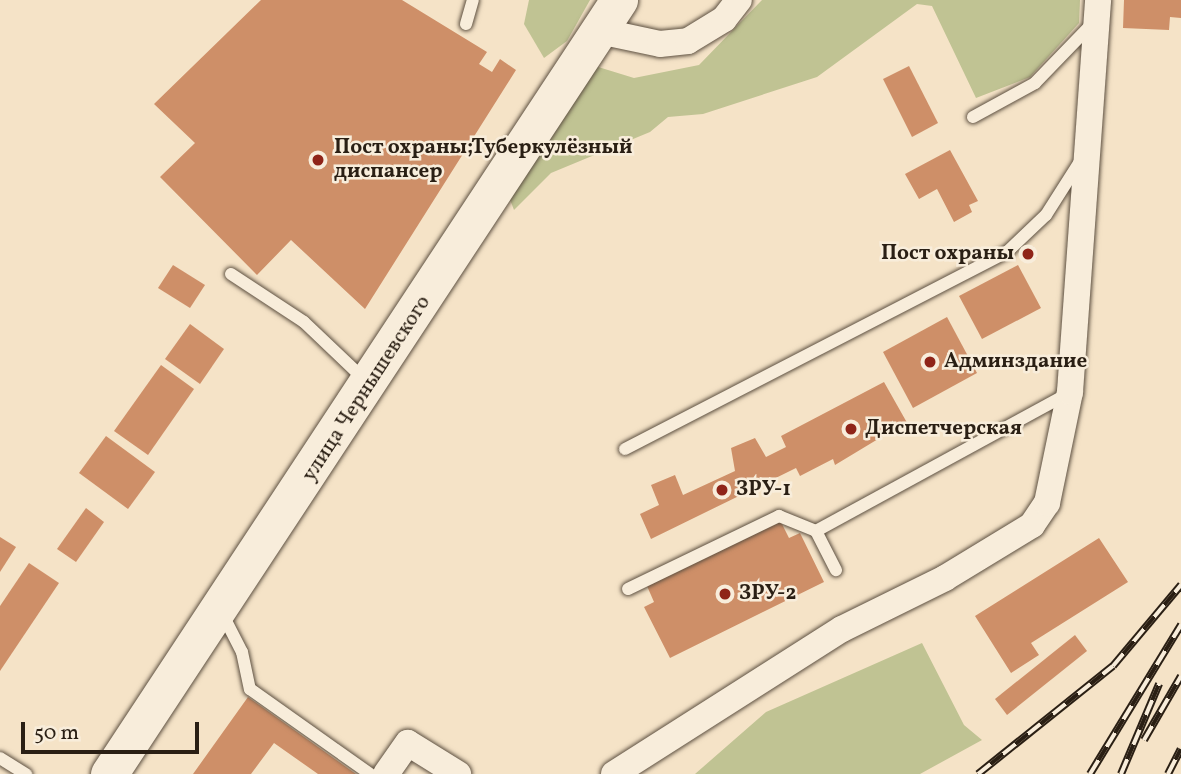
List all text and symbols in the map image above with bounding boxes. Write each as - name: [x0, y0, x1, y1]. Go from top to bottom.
- place label: Пост охраны;Туберкулёзный диспансер: [334, 135, 632, 185]
- marker: Пост охраны;Туберкулёзный диспансер: [308, 150, 328, 170]
- place label: Пост охраны: [881, 241, 1014, 267]
- marker: Пост охраны: [1020, 246, 1036, 262]
- street label: улица Чернышевского: [297, 291, 437, 487]
- place label: Админздание: [944, 349, 1087, 375]
- marker: Админздание: [922, 354, 938, 370]
- place label: Диспетчерская: [865, 416, 1022, 442]
- marker: Диспетчерская: [843, 421, 859, 437]
- place label: ЗРУ-1: [736, 477, 791, 503]
- marker: ЗРУ-1: [714, 482, 730, 498]
- place label: ЗРУ-2: [739, 581, 797, 607]
- marker: ЗРУ-2: [717, 586, 733, 602]
- scale bar: [24, 708, 203, 752]
- text: 50 m: [34, 719, 79, 748]

